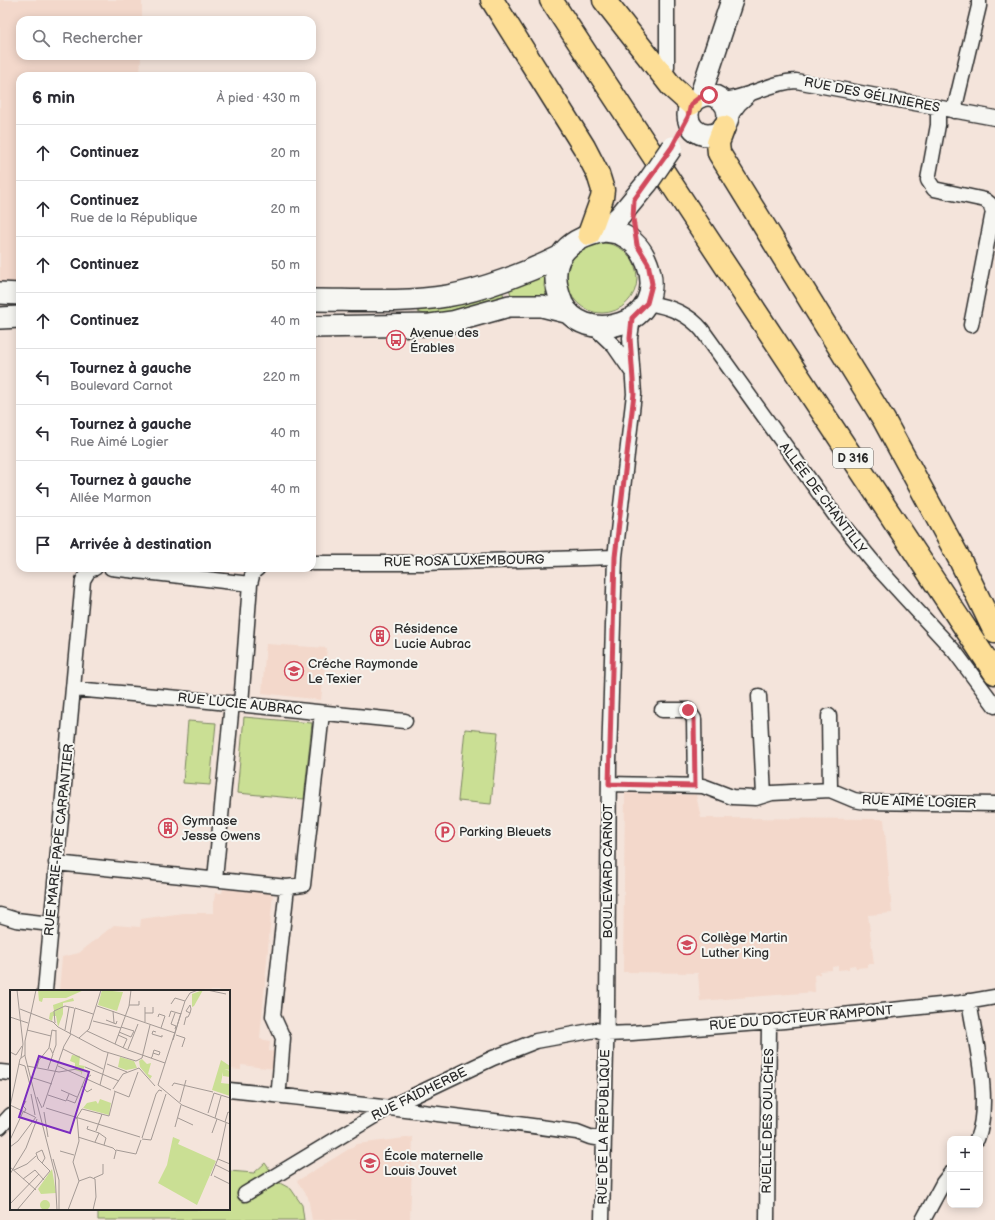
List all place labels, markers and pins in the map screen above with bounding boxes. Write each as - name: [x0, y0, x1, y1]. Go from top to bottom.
- place label: Avenue des Érables: [410, 325, 479, 356]
- bus stop icon: Avenue des Érables: [385, 329, 407, 351]
- place label: Résidence Lucie Aubrac: [394, 621, 471, 652]
- building icon: Résidence Lucie Aubrac: [369, 625, 391, 647]
- place label: Créche Raymonde Le Texier: [308, 656, 418, 687]
- school or university icon: Créche Raymonde Le Texier: [283, 660, 305, 682]
- place label: Gymnase Jesse Owens: [182, 813, 261, 844]
- building icon: Gymnase Jesse Owens: [157, 817, 179, 839]
- parking icon: Parking Bleuets: [434, 821, 456, 843]
- place label: Parking Bleuets: [459, 824, 552, 840]
- place label: Collège Martin Luther King: [701, 930, 788, 961]
- school or university icon: Collège Martin Luther King: [676, 934, 698, 956]
- place label: École maternelle Louis Jouvet: [384, 1148, 483, 1179]
- school or university icon: École maternelle Louis Jouvet: [359, 1152, 381, 1174]

